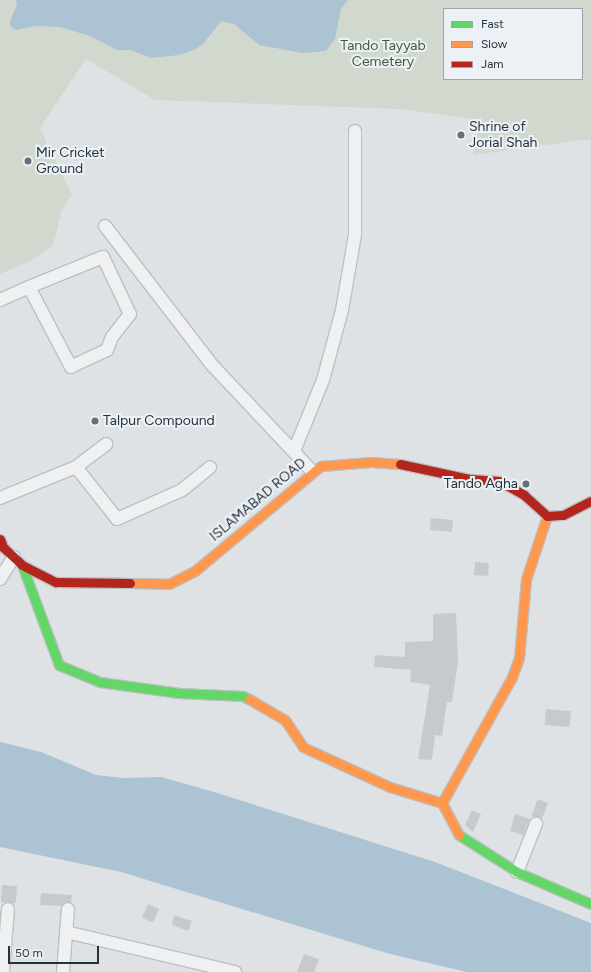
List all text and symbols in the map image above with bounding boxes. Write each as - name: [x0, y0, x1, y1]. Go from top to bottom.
- legend: [443, 8, 583, 80]
- text: Fast: [481, 17, 504, 31]
- text: Slow: [481, 37, 507, 51]
- park label: Tando Tayyab Cemetery: [340, 38, 426, 70]
- text: Jam: [481, 57, 504, 71]
- place label: Shrine of Jorial Shah: [469, 119, 537, 152]
- marker: Shrine of Jorial Shah: [456, 130, 466, 140]
- place label: Mir Cricket Ground: [36, 145, 105, 178]
- marker: Mir Cricket Ground: [23, 156, 33, 166]
- place label: Talpur Compound: [103, 413, 215, 429]
- marker: Talpur Compound: [90, 416, 100, 426]
- street label: ISLAMABAD ROAD: [207, 455, 309, 545]
- place label: Tando Agha: [444, 476, 518, 492]
- marker: Tando Agha: [521, 479, 531, 489]
- scale bar: [10, 938, 101, 964]
- text: 50 m: [15, 946, 43, 960]

